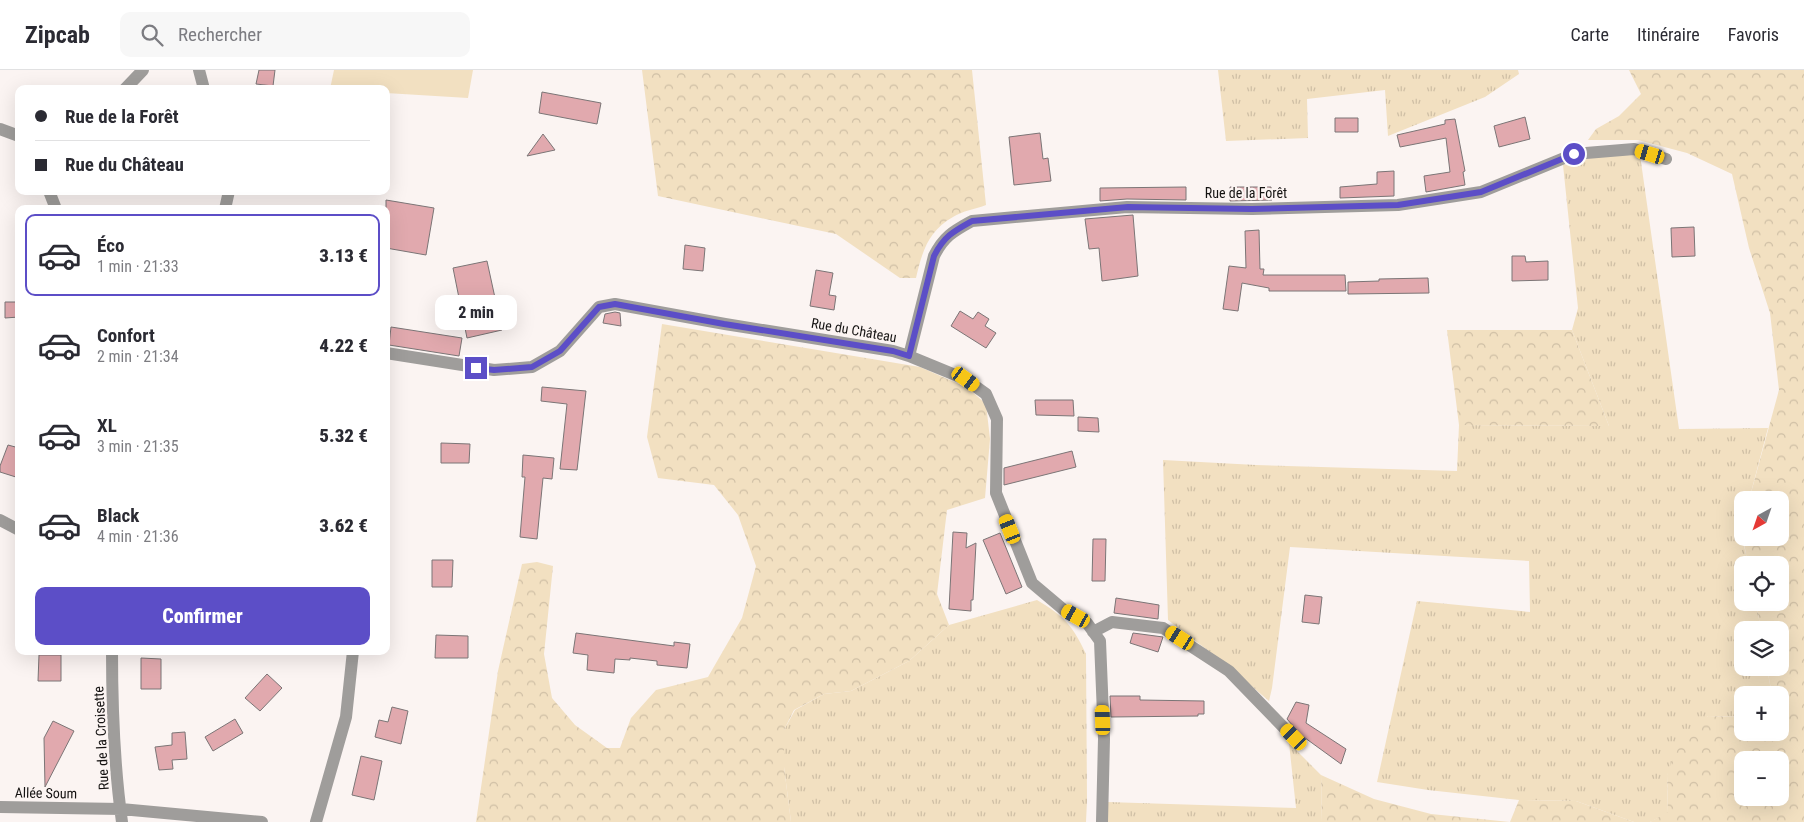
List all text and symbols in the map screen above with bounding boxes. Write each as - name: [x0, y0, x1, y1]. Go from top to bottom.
- search box: [120, 12, 470, 57]
- text: Zipcab: [25, 21, 90, 49]
- icon: search: [138, 21, 166, 49]
- text: Rechercher: [178, 23, 262, 46]
- text: Carte: [1570, 24, 1609, 45]
- text: Itinéraire: [1637, 24, 1700, 45]
- text: Favoris: [1728, 24, 1779, 45]
- text: Rue de la Forêt: [65, 105, 179, 128]
- car: [1633, 142, 1666, 166]
- route start: [1563, 143, 1585, 165]
- text: Rue du Château: [65, 153, 184, 176]
- street label: Rue de la Forêt: [1205, 185, 1287, 201]
- icon: car: [37, 233, 82, 278]
- text: Éco: [97, 234, 124, 257]
- text: 3.13 €: [319, 244, 368, 267]
- text: 1 min · 21:33: [97, 257, 179, 276]
- callout: 2 min: [435, 296, 517, 330]
- text: 2 min: [458, 303, 494, 322]
- street label: Rue du Château: [810, 315, 898, 345]
- icon: car: [37, 323, 82, 368]
- text: Confort: [97, 324, 155, 347]
- text: 4.22 €: [319, 334, 368, 357]
- text: 2 min · 21:34: [97, 347, 179, 366]
- route end: [465, 357, 487, 379]
- car: [949, 364, 982, 394]
- icon: car: [37, 413, 82, 458]
- text: XL: [97, 414, 117, 437]
- text: 5.32 €: [319, 424, 368, 447]
- text: 3 min · 21:35: [97, 437, 179, 456]
- north arrow: [1734, 491, 1789, 546]
- map controls: [1734, 491, 1789, 806]
- icon: car: [37, 503, 82, 548]
- text: Black: [97, 504, 139, 527]
- car: [997, 512, 1022, 546]
- text: 3.62 €: [319, 514, 368, 537]
- text: 4 min · 21:36: [97, 527, 179, 546]
- button: locate: [1734, 556, 1789, 611]
- button: Confirmer: [35, 587, 370, 645]
- car: [1059, 602, 1092, 630]
- button: layers: [1734, 621, 1789, 676]
- car: [1163, 624, 1196, 652]
- street label: Rue de la Croisette: [90, 685, 112, 790]
- button: +: [1734, 686, 1789, 741]
- car: [1094, 705, 1111, 735]
- car: [1278, 721, 1309, 753]
- button: −: [1734, 751, 1789, 806]
- street label: Allée Soum: [15, 784, 77, 802]

